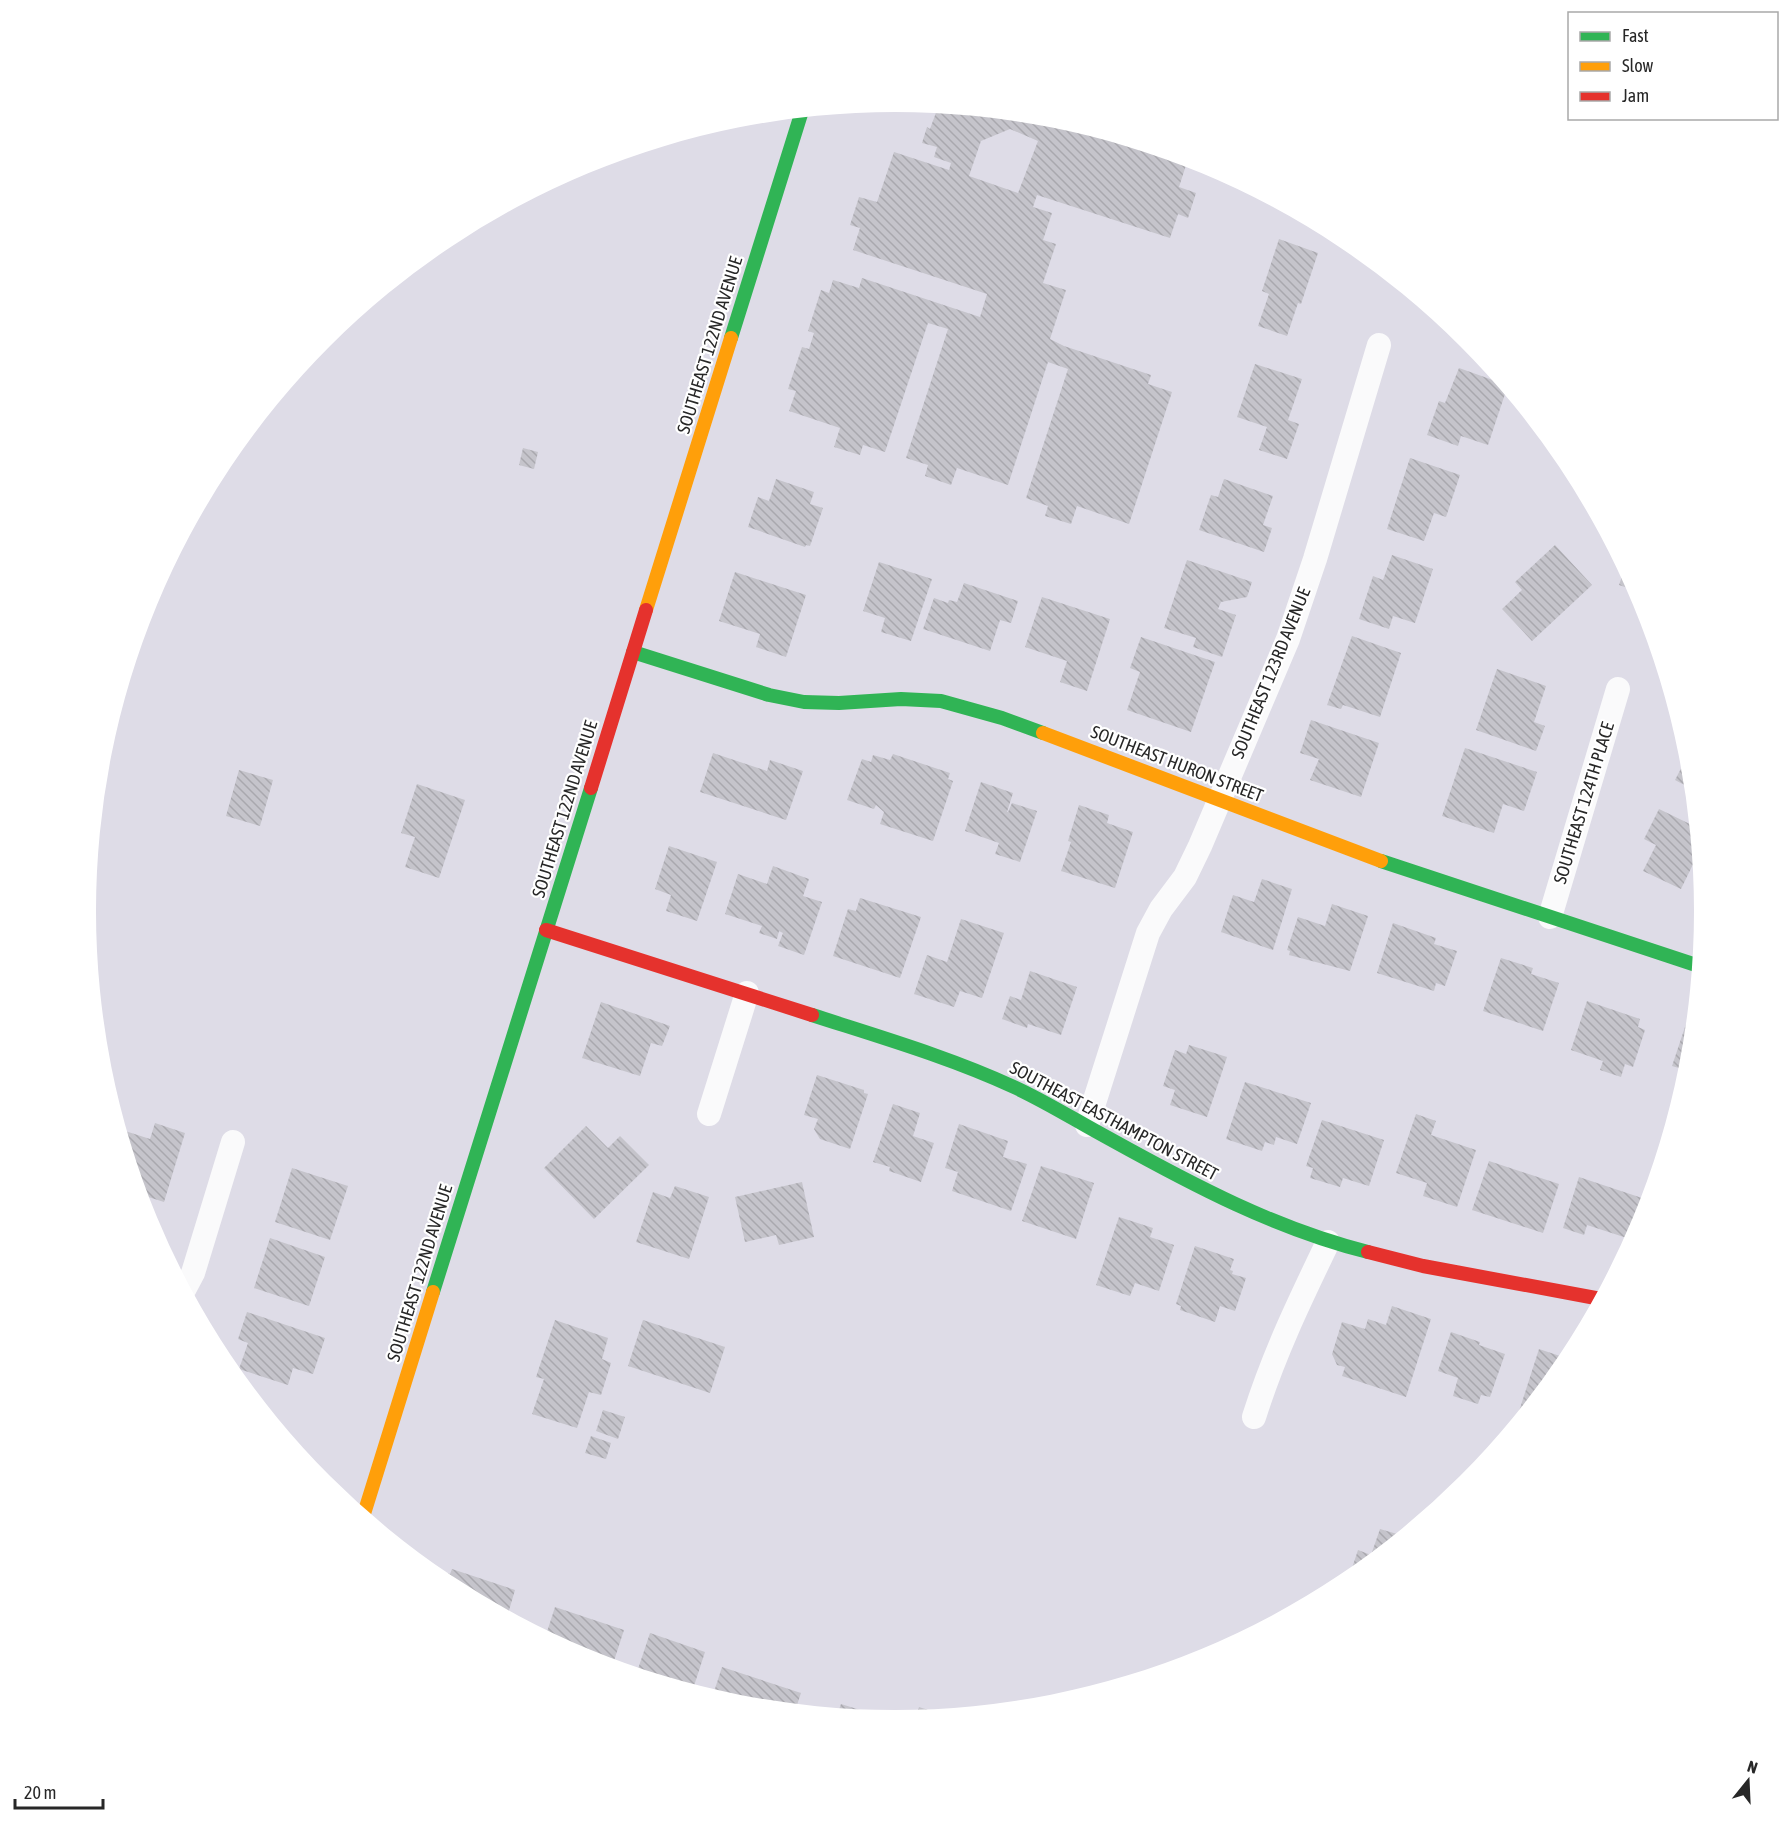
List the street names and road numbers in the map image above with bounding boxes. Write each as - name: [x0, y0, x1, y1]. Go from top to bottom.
- street label: SOUTHEAST 122ND AVENUE: [673, 254, 747, 436]
- street label: SOUTHEAST 123RD AVENUE: [1227, 584, 1315, 761]
- street label: SOUTHEAST 122ND AVENUE: [528, 718, 602, 900]
- street label: SOUTHEAST 124TH PLACE: [1549, 719, 1618, 886]
- street label: SOUTHEAST HURON STREET: [1088, 721, 1266, 806]
- street label: SOUTHEAST EASTHAMPTON STREET: [1007, 1057, 1222, 1184]
- street label: SOUTHEAST 122ND AVENUE: [383, 1182, 457, 1364]

